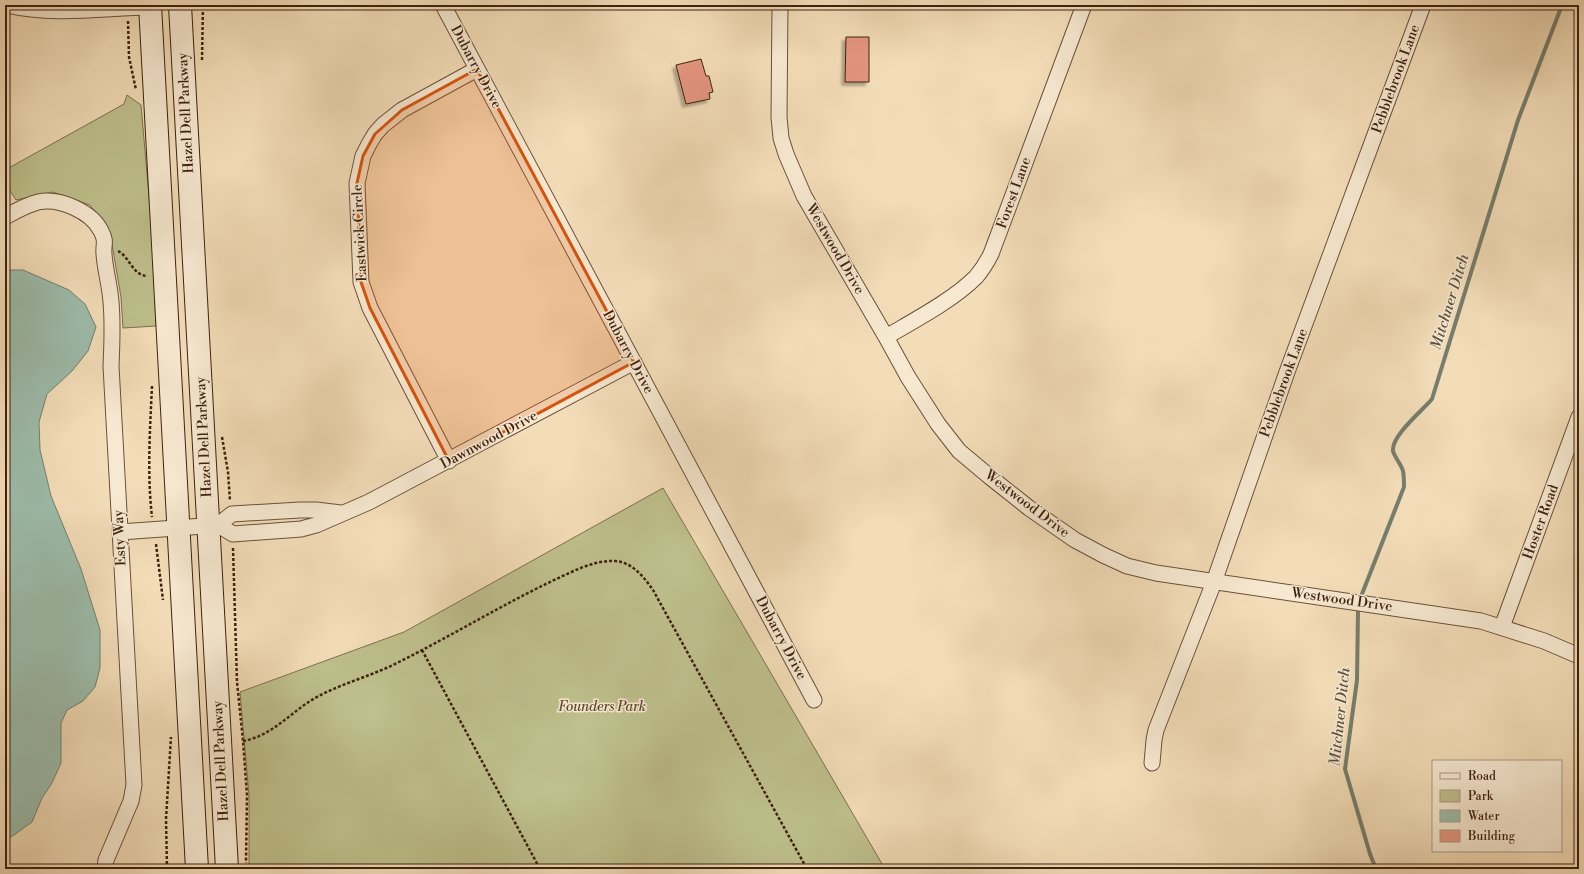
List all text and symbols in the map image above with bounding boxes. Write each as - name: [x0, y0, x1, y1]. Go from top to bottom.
- street label: Dubarry Drive: [446, 22, 506, 112]
- street label: Pebblebrook Lane: [1368, 22, 1424, 136]
- street label: Hazel Dell Parkway: [174, 52, 198, 174]
- street label: Forest Lane: [993, 155, 1035, 231]
- street label: Eastwick Circle: [348, 184, 372, 282]
- street label: Westwood Drive: [801, 200, 868, 298]
- water label: Mitchner Ditch: [1426, 251, 1474, 352]
- street label: Dubarry Drive: [598, 307, 658, 397]
- street label: Pebblebrook Lane: [1256, 326, 1312, 440]
- street label: Hazel Dell Parkway: [192, 376, 216, 498]
- street label: Dawnwood Drive: [437, 407, 541, 473]
- street label: Westwood Drive: [980, 466, 1073, 542]
- street label: Hoster Road: [1519, 482, 1563, 562]
- street label: Esty Way: [110, 509, 130, 567]
- street label: Westwood Drive: [1289, 584, 1394, 616]
- street label: Dubarry Drive: [751, 593, 811, 683]
- water label: Mitchner Ditch: [1325, 666, 1355, 767]
- park label: Founders Park: [558, 698, 646, 716]
- street label: Hazel Dell Parkway: [209, 700, 233, 822]
- legend: [1432, 760, 1562, 852]
- text: Road: [1468, 769, 1496, 784]
- text: Park: [1468, 789, 1494, 804]
- text: Water: [1467, 809, 1500, 824]
- text: Building: [1467, 829, 1516, 844]

